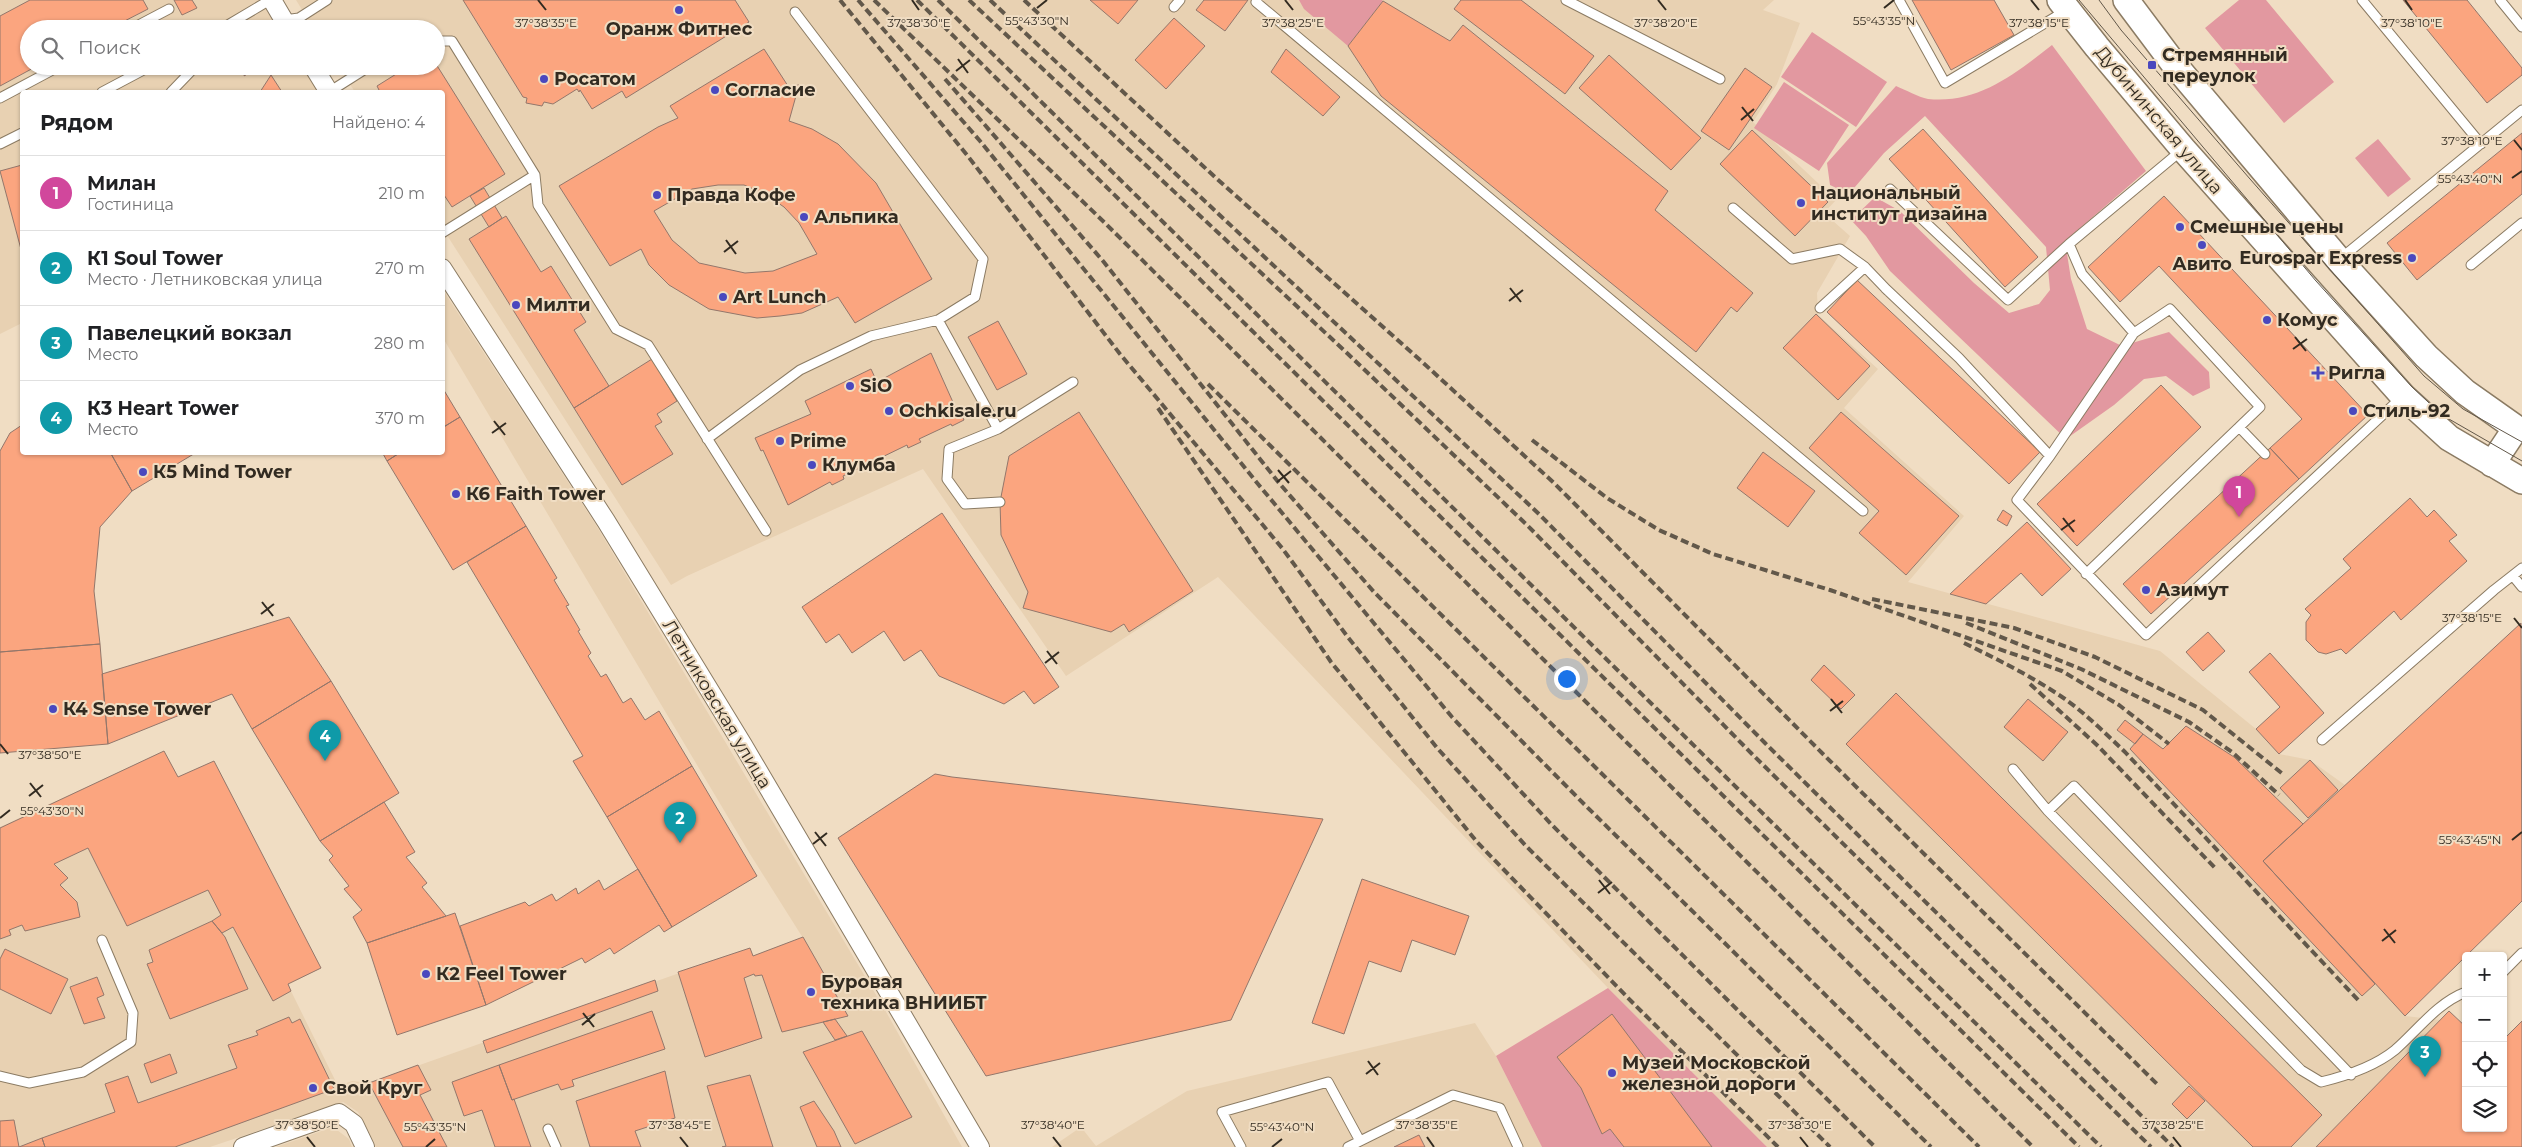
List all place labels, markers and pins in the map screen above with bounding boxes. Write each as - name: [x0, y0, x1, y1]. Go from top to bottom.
- marker: Оранж Фитнес: [673, 4, 685, 16]
- place label: Оранж Фитнес: [606, 18, 753, 40]
- place label: Стремянный переулок: [2162, 44, 2288, 87]
- marker: Стремянный переулок: [2146, 59, 2158, 71]
- place label: Росатом: [554, 68, 636, 90]
- marker: Росатом: [538, 73, 550, 85]
- place label: Согласие: [725, 79, 816, 101]
- marker: Согласие: [709, 84, 721, 96]
- place label: Национальный институт дизайна: [1811, 182, 1987, 225]
- place label: Правда Кофе: [667, 184, 796, 206]
- marker: Правда Кофе: [651, 189, 663, 201]
- marker: Национальный институт дизайна: [1795, 197, 1807, 209]
- place label: Альпика: [814, 206, 899, 228]
- marker: Альпика: [798, 211, 810, 223]
- place label: Смешные цены: [2190, 216, 2344, 238]
- marker: Смешные цены: [2174, 221, 2186, 233]
- marker: Авито: [2196, 239, 2208, 251]
- place label: Eurospar Express: [2239, 247, 2402, 269]
- marker: Eurospar Express: [2406, 252, 2418, 264]
- place label: Авито: [2172, 253, 2232, 275]
- place label: Art Lunch: [732, 286, 826, 308]
- marker: Art Lunch: [717, 291, 729, 303]
- place label: Милти: [526, 294, 591, 316]
- marker: Милти: [510, 299, 522, 311]
- place label: Комус: [2277, 309, 2338, 331]
- marker: Комус: [2261, 314, 2273, 326]
- place label: Ригла: [2328, 362, 2385, 384]
- marker: Ригла: [2312, 367, 2324, 379]
- place label: SiO: [860, 375, 892, 397]
- marker: SiO: [844, 380, 856, 392]
- place label: Ochkisale.ru: [899, 400, 1017, 422]
- place label: Стиль-92: [2363, 400, 2450, 422]
- marker: Ochkisale.ru: [883, 405, 895, 417]
- marker: Стиль-92: [2347, 405, 2359, 417]
- place label: Prime: [790, 430, 846, 452]
- marker: Prime: [774, 435, 786, 447]
- place label: Клумба: [822, 454, 896, 476]
- marker: Клумба: [806, 459, 818, 471]
- place label: К5 Mind Tower: [153, 461, 292, 483]
- marker: К5 Mind Tower: [137, 466, 149, 478]
- pin: 1: [2223, 476, 2255, 517]
- place label: К6 Faith Tower: [466, 483, 606, 505]
- marker: К6 Faith Tower: [450, 488, 462, 500]
- place label: Азимут: [2156, 579, 2229, 601]
- marker: Азимут: [2140, 584, 2152, 596]
- place label: К4 Sense Tower: [63, 698, 212, 720]
- marker: К4 Sense Tower: [47, 703, 59, 715]
- pin: 4: [309, 720, 341, 761]
- pin: 2: [664, 802, 696, 843]
- place label: К2 Feel Tower: [436, 963, 567, 985]
- marker: К2 Feel Tower: [420, 968, 432, 980]
- place label: Буровая техника ВНИИБТ: [821, 971, 987, 1014]
- marker: Буровая техника ВНИИБТ: [805, 986, 817, 998]
- pin: 3: [2409, 1036, 2441, 1077]
- place label: Музей Московской железной дороги: [1622, 1052, 1810, 1095]
- marker: Музей Московской железной дороги: [1606, 1067, 1618, 1079]
- place label: Свой Круг: [323, 1077, 423, 1099]
- marker: Свой Круг: [307, 1082, 319, 1094]

